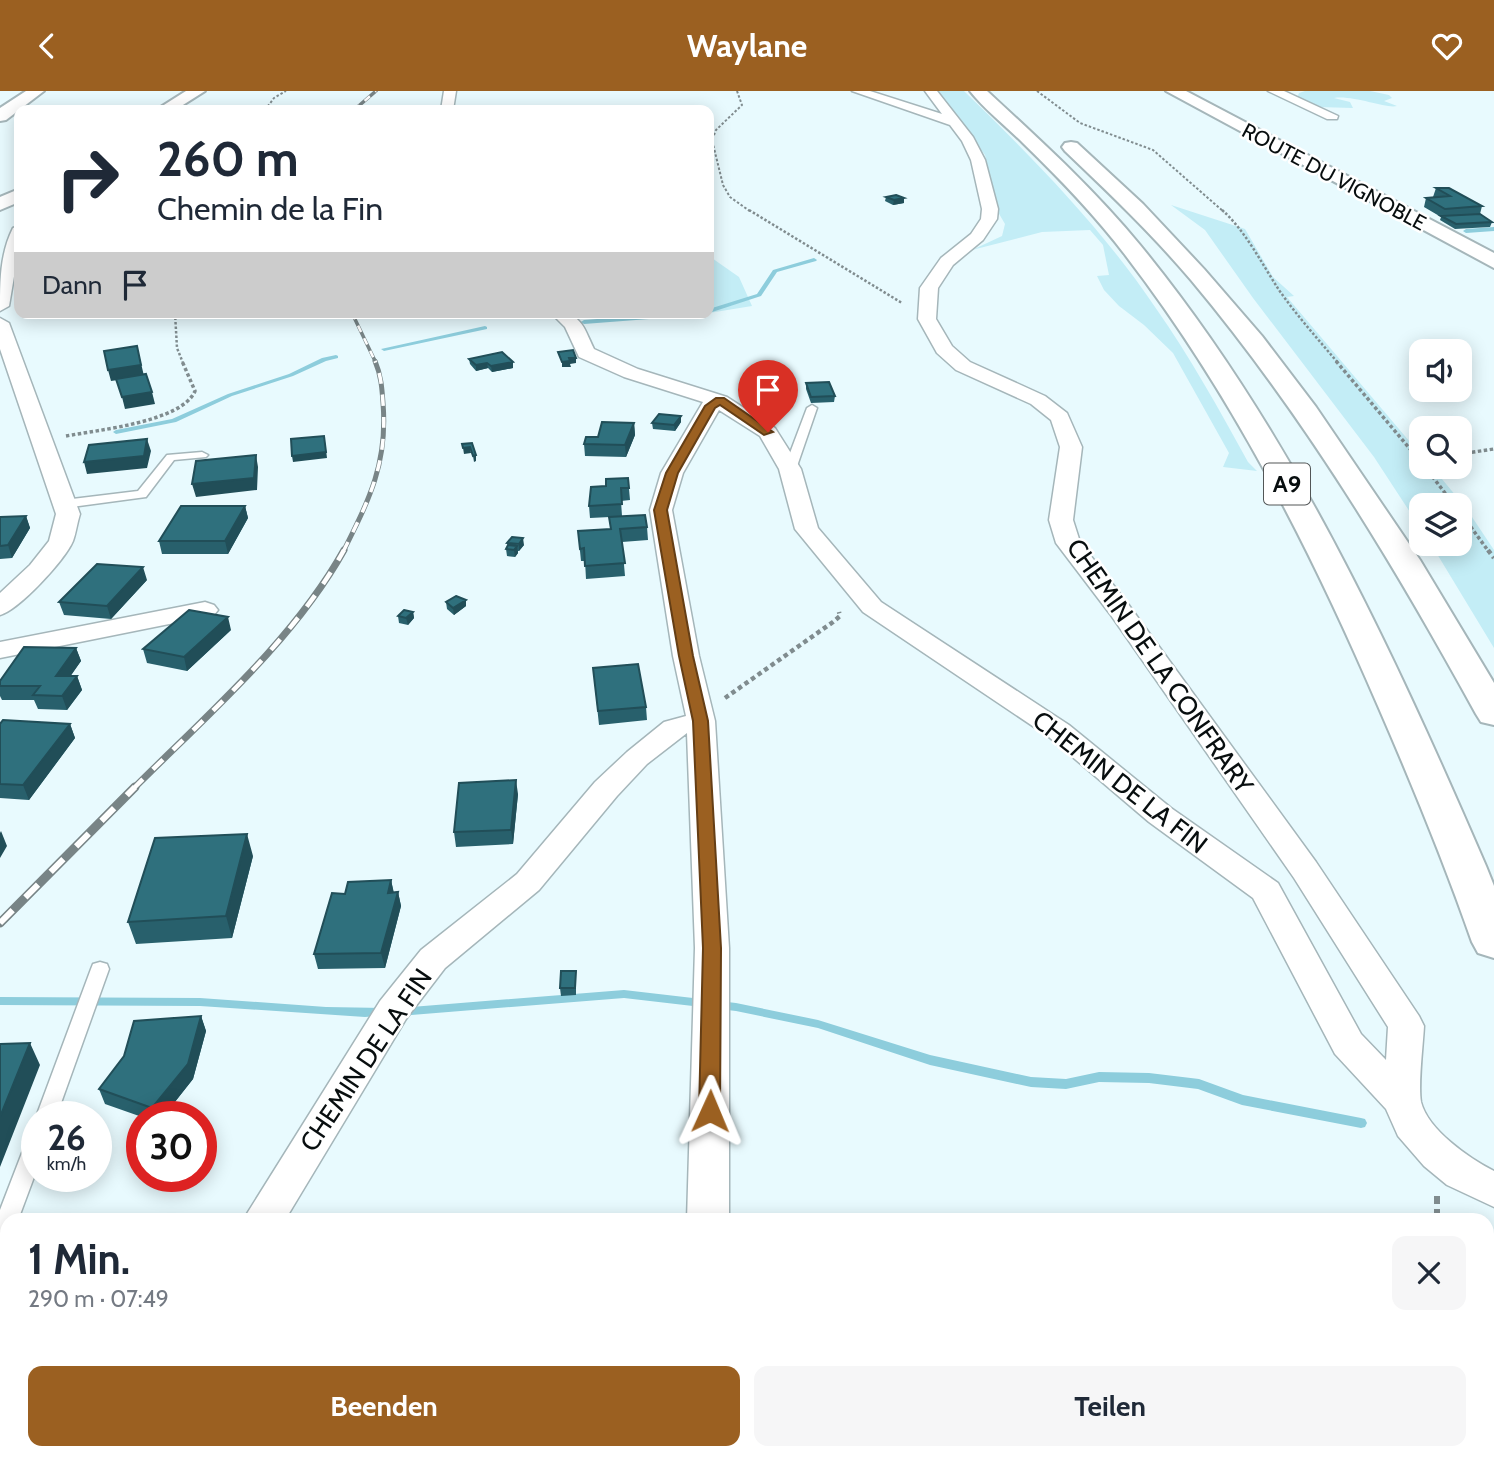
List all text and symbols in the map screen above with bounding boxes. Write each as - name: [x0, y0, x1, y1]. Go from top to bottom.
- text: Waylane: [687, 26, 807, 65]
- icon: back: [28, 27, 66, 65]
- icon: heart: [1428, 27, 1466, 65]
- street label: ROUTE DU VIGNOBLE: [1238, 117, 1430, 236]
- text: 260 m: [157, 129, 299, 188]
- icon: right: [42, 133, 133, 224]
- text: Chemin de la Fin: [157, 189, 383, 228]
- icon: arrive: [116, 266, 154, 304]
- text: Dann: [42, 269, 102, 301]
- map controls: [1409, 339, 1472, 556]
- button: sound: [1409, 339, 1472, 402]
- pin: [738, 360, 798, 432]
- icon: arrive: [749, 371, 787, 409]
- button: search: [1409, 416, 1472, 479]
- road number: A9: [1264, 463, 1310, 505]
- button: layers: [1409, 493, 1472, 556]
- street label: CHEMIN DE LA CONFRARY: [1060, 532, 1260, 800]
- street label: CHEMIN DE LA FIN: [1026, 704, 1214, 860]
- street label: CHEMIN DE LA FIN: [293, 963, 439, 1157]
- position arrow: [673, 1074, 747, 1148]
- speed limit sign: 30: [126, 1101, 217, 1192]
- text: 26: [47, 1116, 86, 1159]
- text: km/h: [47, 1153, 86, 1175]
- text: 1 Min.: [28, 1233, 130, 1285]
- button: close: [1392, 1236, 1466, 1310]
- text: 290 m · 07:49: [28, 1285, 169, 1313]
- button: Beenden: [28, 1366, 740, 1446]
- button: Teilen: [754, 1366, 1466, 1446]

